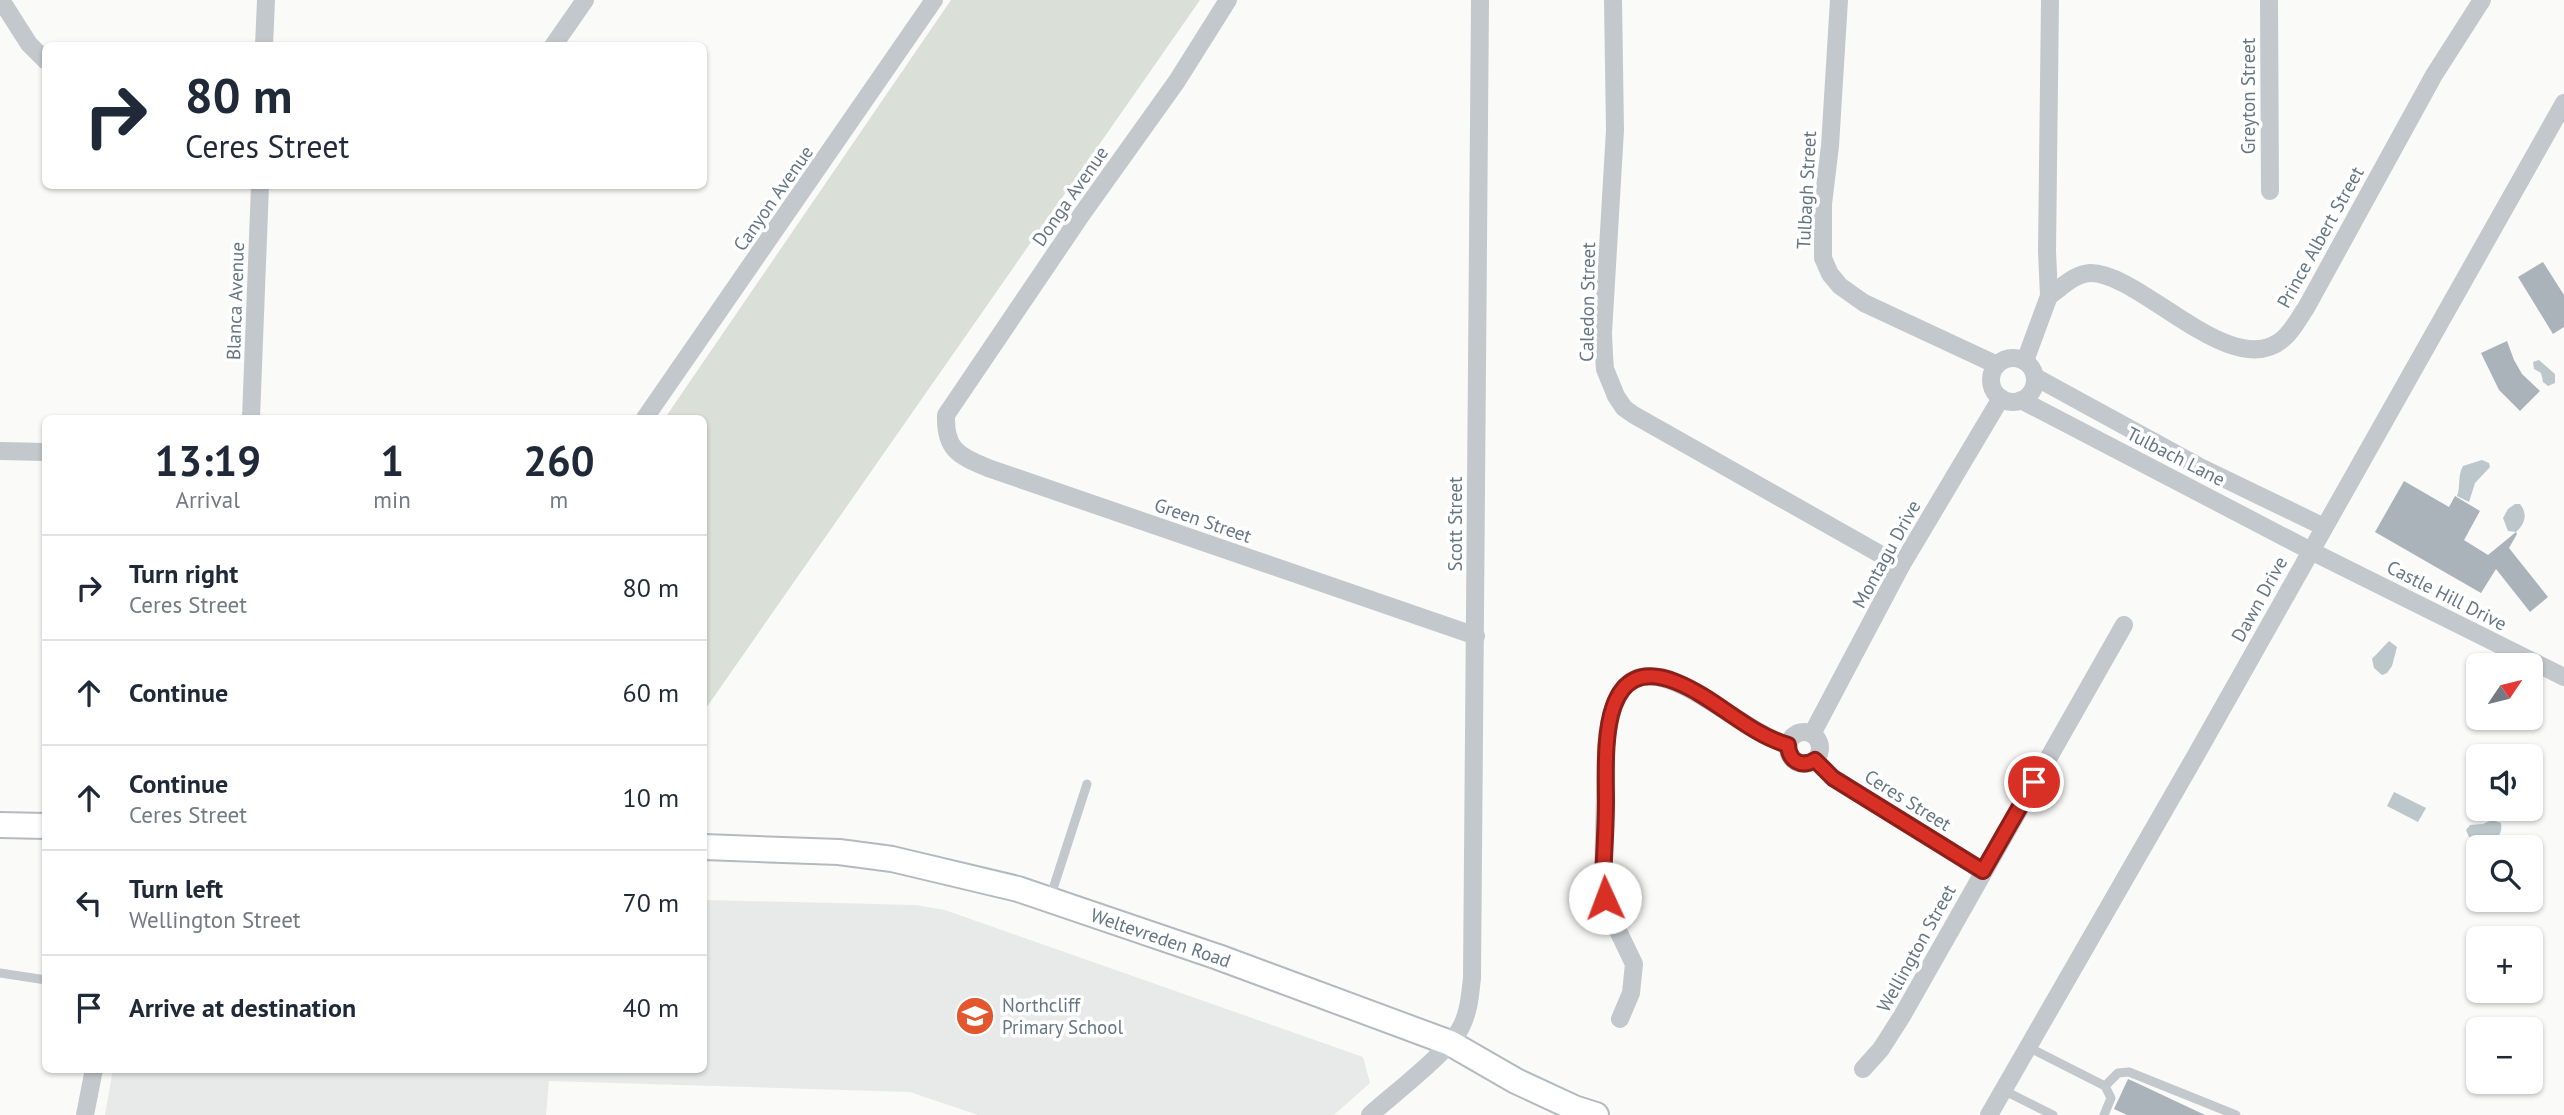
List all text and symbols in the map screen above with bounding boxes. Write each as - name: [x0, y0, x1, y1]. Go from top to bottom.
- street label: Greyton Street: [2236, 37, 2260, 154]
- text: 80 m: [185, 63, 292, 127]
- icon: right: [70, 70, 161, 161]
- text: Ceres Street: [185, 125, 349, 167]
- street label: Tulbagh Street: [1791, 130, 1821, 250]
- street label: Canyon Avenue: [728, 141, 818, 255]
- street label: Donga Avenue: [1027, 141, 1113, 251]
- street label: Prince Albert Street: [2271, 162, 2369, 312]
- street label: Blanca Avenue: [221, 241, 249, 361]
- street label: Caledon Street: [1574, 241, 1600, 362]
- street label: Tulbach Lane: [2123, 421, 2229, 491]
- text: 13:19: [154, 433, 261, 488]
- text: 1: [380, 433, 404, 488]
- text: 260: [523, 433, 595, 488]
- street label: Scott Street: [1443, 476, 1467, 571]
- text: Arrival: [175, 485, 240, 514]
- text: min: [373, 485, 411, 514]
- text: m: [550, 485, 568, 514]
- street label: Green Street: [1151, 492, 1255, 548]
- street label: Montagu Drive: [1847, 496, 1925, 612]
- street label: Dawn Drive: [2226, 552, 2292, 646]
- street label: Castle Hill Drive: [2383, 555, 2511, 635]
- text: Turn right: [129, 557, 238, 590]
- icon: right: [70, 569, 108, 607]
- text: 80 m: [623, 571, 679, 604]
- text: Ceres Street: [129, 590, 247, 619]
- north arrow: [2466, 653, 2543, 730]
- map controls: [2466, 653, 2543, 1094]
- icon: ahead: [70, 674, 108, 712]
- text: Continue: [129, 676, 228, 709]
- text: 60 m: [623, 676, 679, 709]
- button: sound: [2466, 744, 2543, 821]
- pin: [2004, 752, 2064, 812]
- icon: arrive: [2015, 763, 2053, 801]
- street label: Ceres Street: [1860, 764, 1956, 836]
- text: Continue: [129, 767, 228, 800]
- icon: ahead: [70, 779, 108, 817]
- text: 10 m: [623, 781, 679, 814]
- text: Ceres Street: [129, 800, 247, 829]
- button: search: [2466, 835, 2543, 912]
- position arrow: [1568, 861, 1642, 935]
- text: Turn left: [129, 872, 223, 905]
- street label: Wellington Street: [1871, 880, 1961, 1016]
- icon: left: [70, 884, 108, 922]
- text: 70 m: [623, 886, 679, 919]
- street label: Weltevreden Road: [1088, 903, 1234, 973]
- text: Wellington Street: [129, 905, 301, 934]
- button: +: [2466, 926, 2543, 1003]
- icon: arrive: [70, 989, 108, 1027]
- text: Arrive at destination: [129, 991, 356, 1024]
- text: 40 m: [623, 991, 679, 1024]
- place label: Northcliff Primary School: [1002, 993, 1123, 1039]
- school or university icon: Northcliff Primary School: [954, 995, 996, 1037]
- button: −: [2466, 1017, 2543, 1094]

